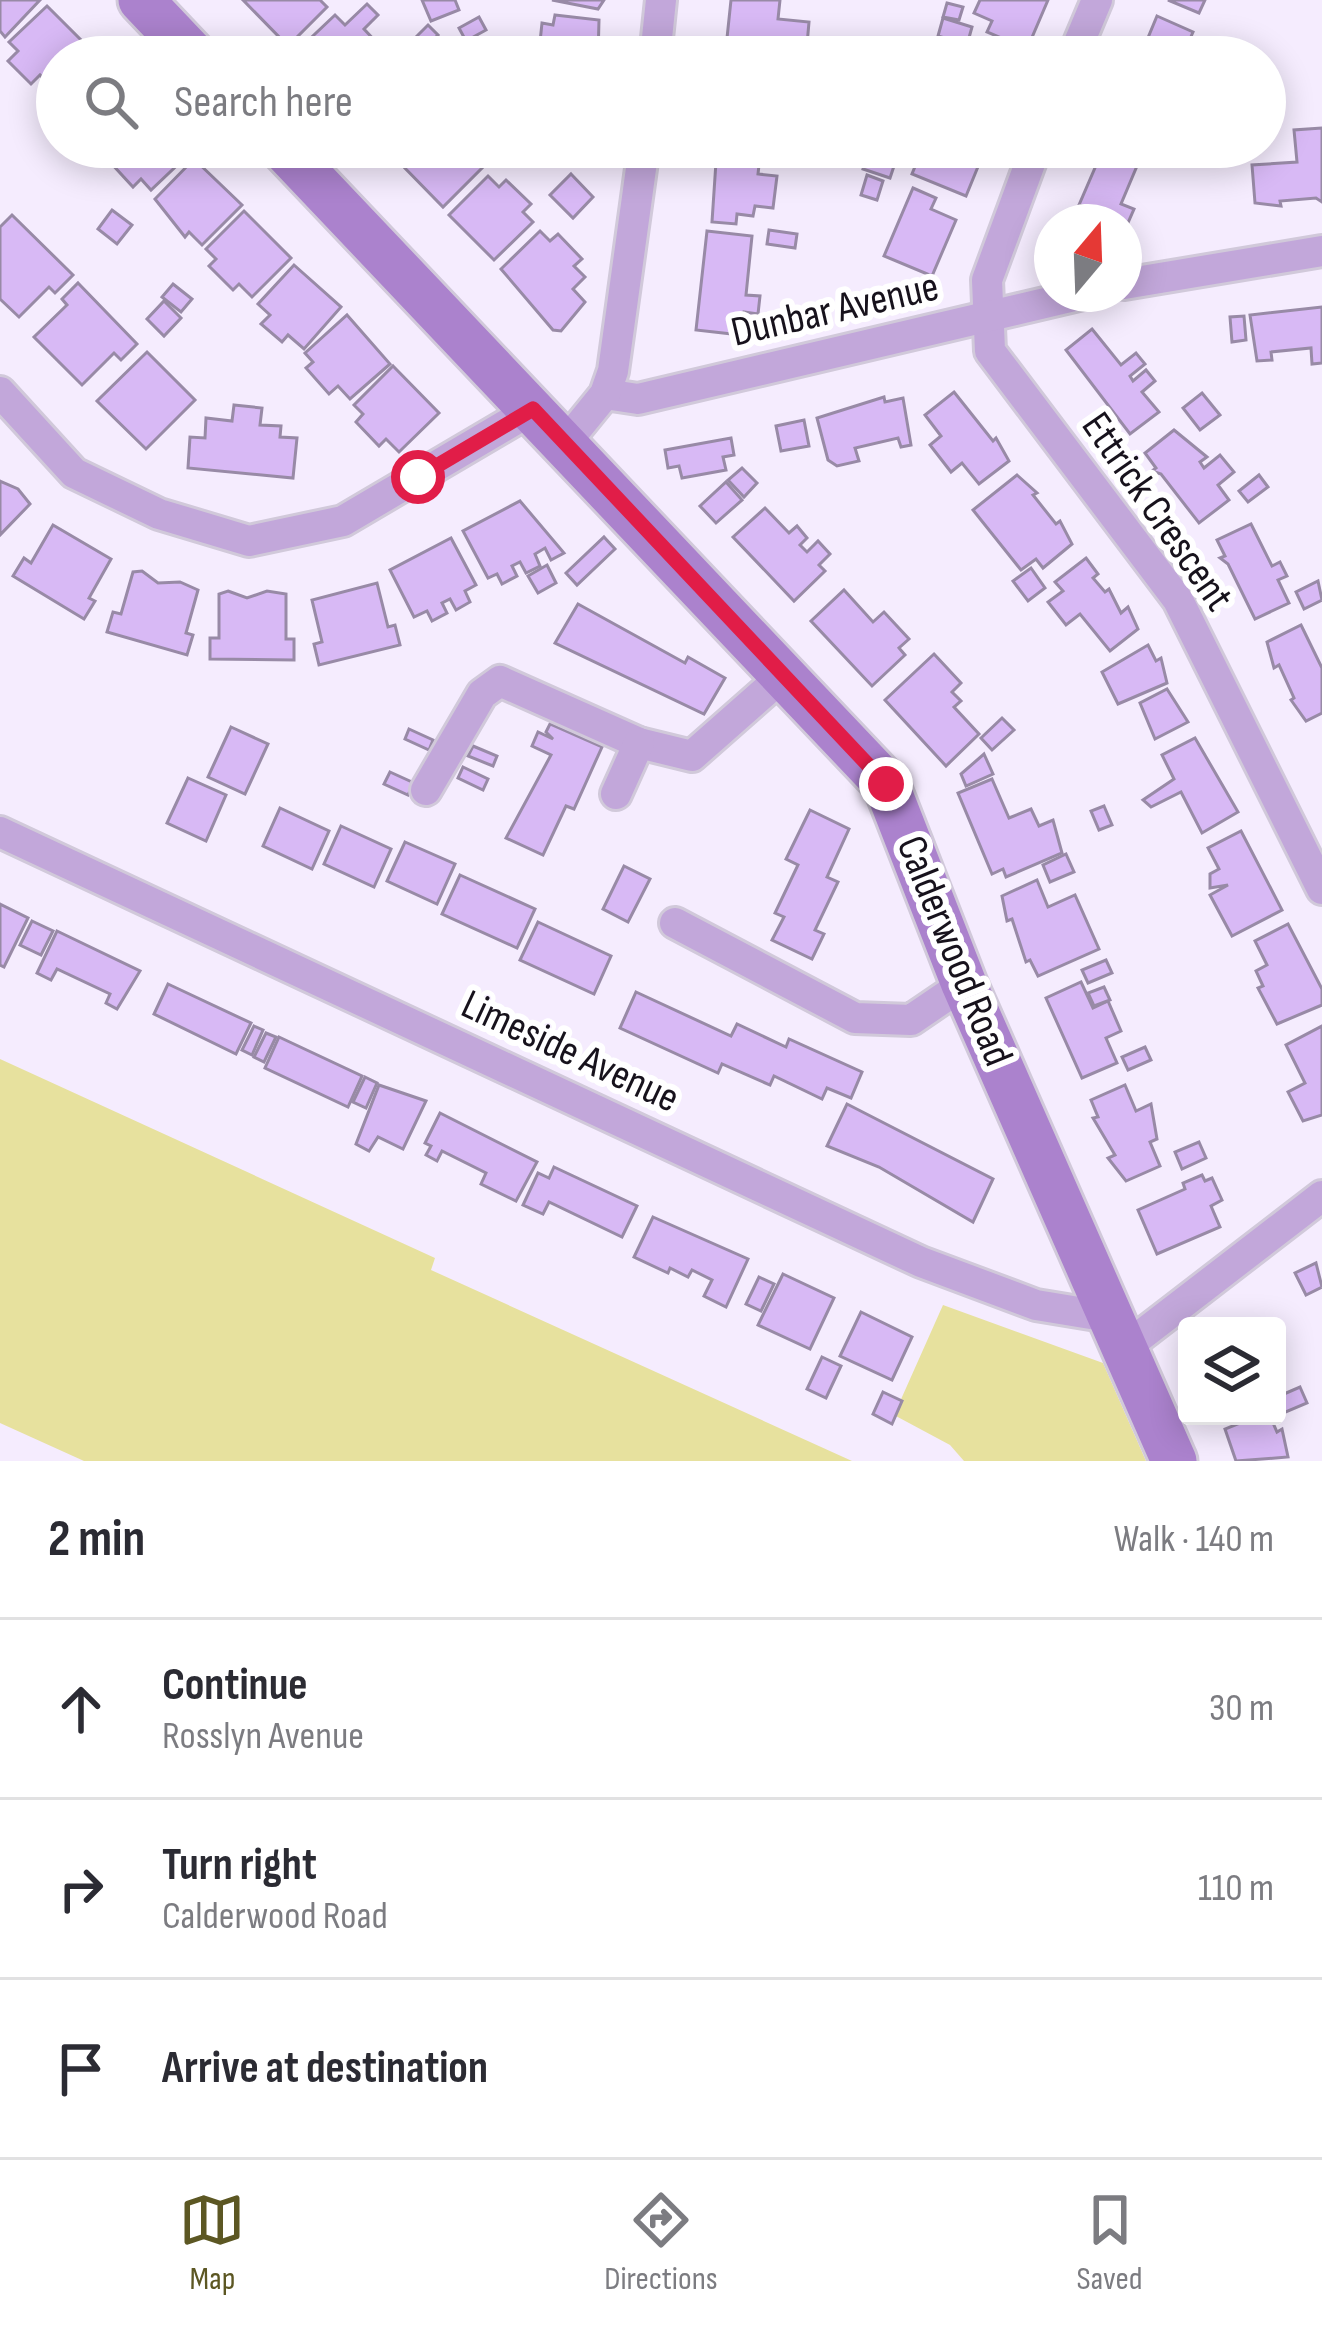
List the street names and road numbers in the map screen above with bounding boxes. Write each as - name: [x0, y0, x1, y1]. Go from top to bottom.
- street label: Dunbar Avenue: [726, 261, 944, 359]
- street label: Ettrick Crescent: [1070, 403, 1244, 621]
- street label: Calderwood Road: [885, 829, 1023, 1073]
- street label: Limeside Avenue: [453, 979, 687, 1125]

